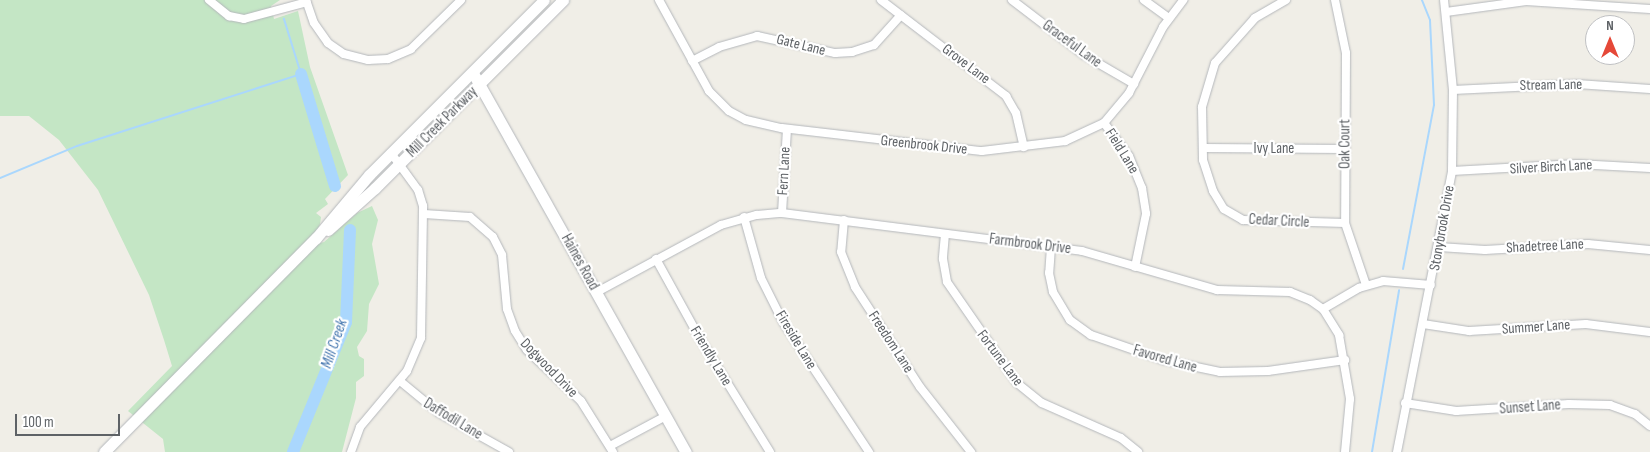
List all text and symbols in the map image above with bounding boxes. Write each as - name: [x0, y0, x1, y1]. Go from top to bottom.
- north arrow: [1585, 15, 1635, 65]
- street label: Graceful Lane: [1039, 16, 1105, 72]
- text: N: [1606, 17, 1614, 34]
- street label: Gate Lane: [775, 30, 827, 60]
- street label: Grove Lane: [938, 40, 994, 88]
- street label: Stream Lane: [1520, 75, 1582, 95]
- street label: Mill Creek Parkway: [403, 83, 481, 161]
- street label: Oak Court: [1336, 119, 1354, 169]
- street label: Field Lane: [1101, 125, 1143, 177]
- street label: Greenbrook Drive: [880, 131, 968, 159]
- street label: Ivy Lane: [1254, 140, 1294, 158]
- street label: Fern Lane: [774, 146, 794, 196]
- street label: Silver Birch Lane: [1509, 156, 1593, 178]
- street label: Stonybrook Drive: [1426, 184, 1458, 272]
- street label: Cedar Circle: [1248, 210, 1310, 232]
- street label: Farmbrook Drive: [988, 230, 1072, 258]
- street label: Haines Road: [557, 231, 603, 293]
- street label: Shadetree Lane: [1506, 235, 1584, 257]
- street label: Fireside Lane: [771, 307, 821, 373]
- street label: Freedom Lane: [864, 308, 918, 376]
- street label: Summer Lane: [1501, 316, 1571, 338]
- water label: Mill Creek: [318, 317, 352, 371]
- street label: Friendly Lane: [686, 323, 736, 389]
- street label: Fortune Lane: [973, 326, 1027, 390]
- street label: Dogwood Drive: [516, 335, 582, 401]
- street label: Favored Lane: [1131, 341, 1199, 377]
- street label: Daffodil Lane: [420, 394, 486, 444]
- street label: Sunset Lane: [1499, 396, 1561, 418]
- scale bar: [18, 404, 122, 436]
- text: 100 m: [23, 413, 54, 432]

